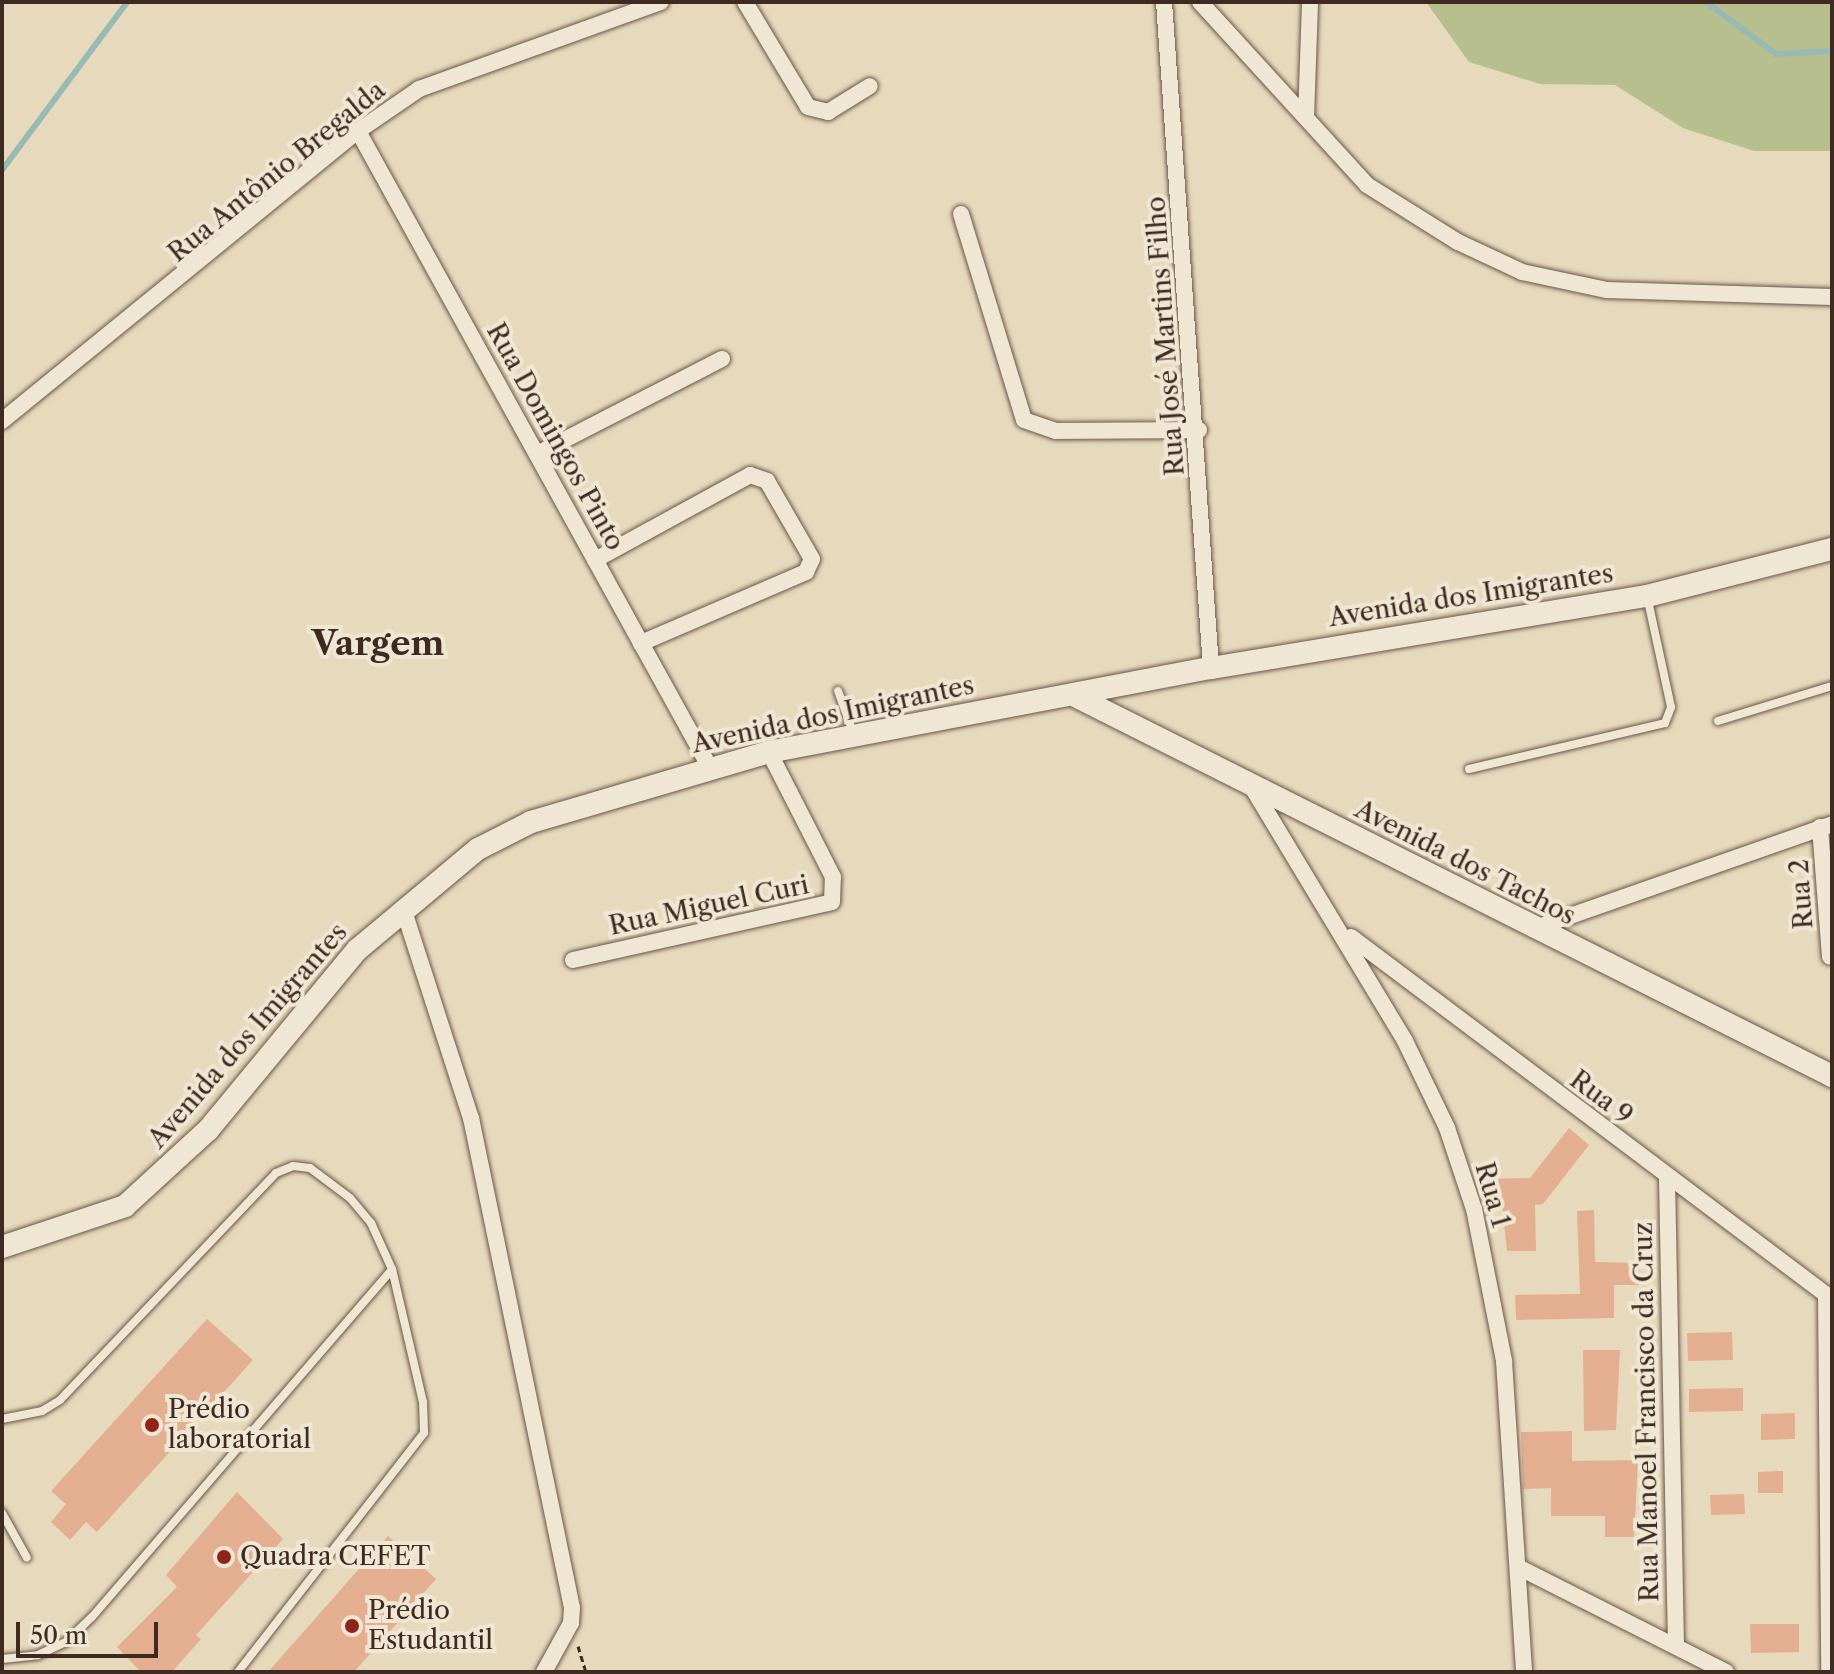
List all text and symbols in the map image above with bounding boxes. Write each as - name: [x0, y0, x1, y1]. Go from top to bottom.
- street label: Rua Antônio Bregalda: [162, 75, 392, 269]
- street label: Rua José Martins Filho: [1141, 195, 1191, 477]
- street label: Rua Domingos Pinto: [479, 318, 631, 556]
- street label: Avenida dos Imigrantes: [1326, 558, 1616, 634]
- district label: Vargem: [312, 624, 444, 664]
- street label: Avenida dos Imigrantes: [689, 670, 977, 760]
- street label: Avenida dos Tachos: [1349, 794, 1581, 932]
- street label: Rua 2: [1784, 858, 1820, 930]
- street label: Rua Miguel Curi: [606, 870, 812, 942]
- street label: Avenida dos Imigrantes: [142, 917, 354, 1155]
- street label: Rua 9: [1563, 1064, 1639, 1132]
- street label: Rua 1: [1468, 1159, 1516, 1231]
- street label: Rua Manoel Francisco da Cruz: [1628, 1221, 1666, 1603]
- place label: Prédio laboratorial: [168, 1394, 311, 1456]
- marker: Prédio laboratorial: [143, 1416, 161, 1434]
- place label: Quadra CEFET: [240, 1541, 431, 1573]
- marker: Quadra CEFET: [215, 1548, 233, 1566]
- place label: Prédio Estudantil: [368, 1595, 493, 1656]
- scale bar: [20, 1606, 162, 1656]
- marker: Prédio Estudantil: [343, 1617, 361, 1635]
- text: 50 m: [30, 1621, 87, 1650]

